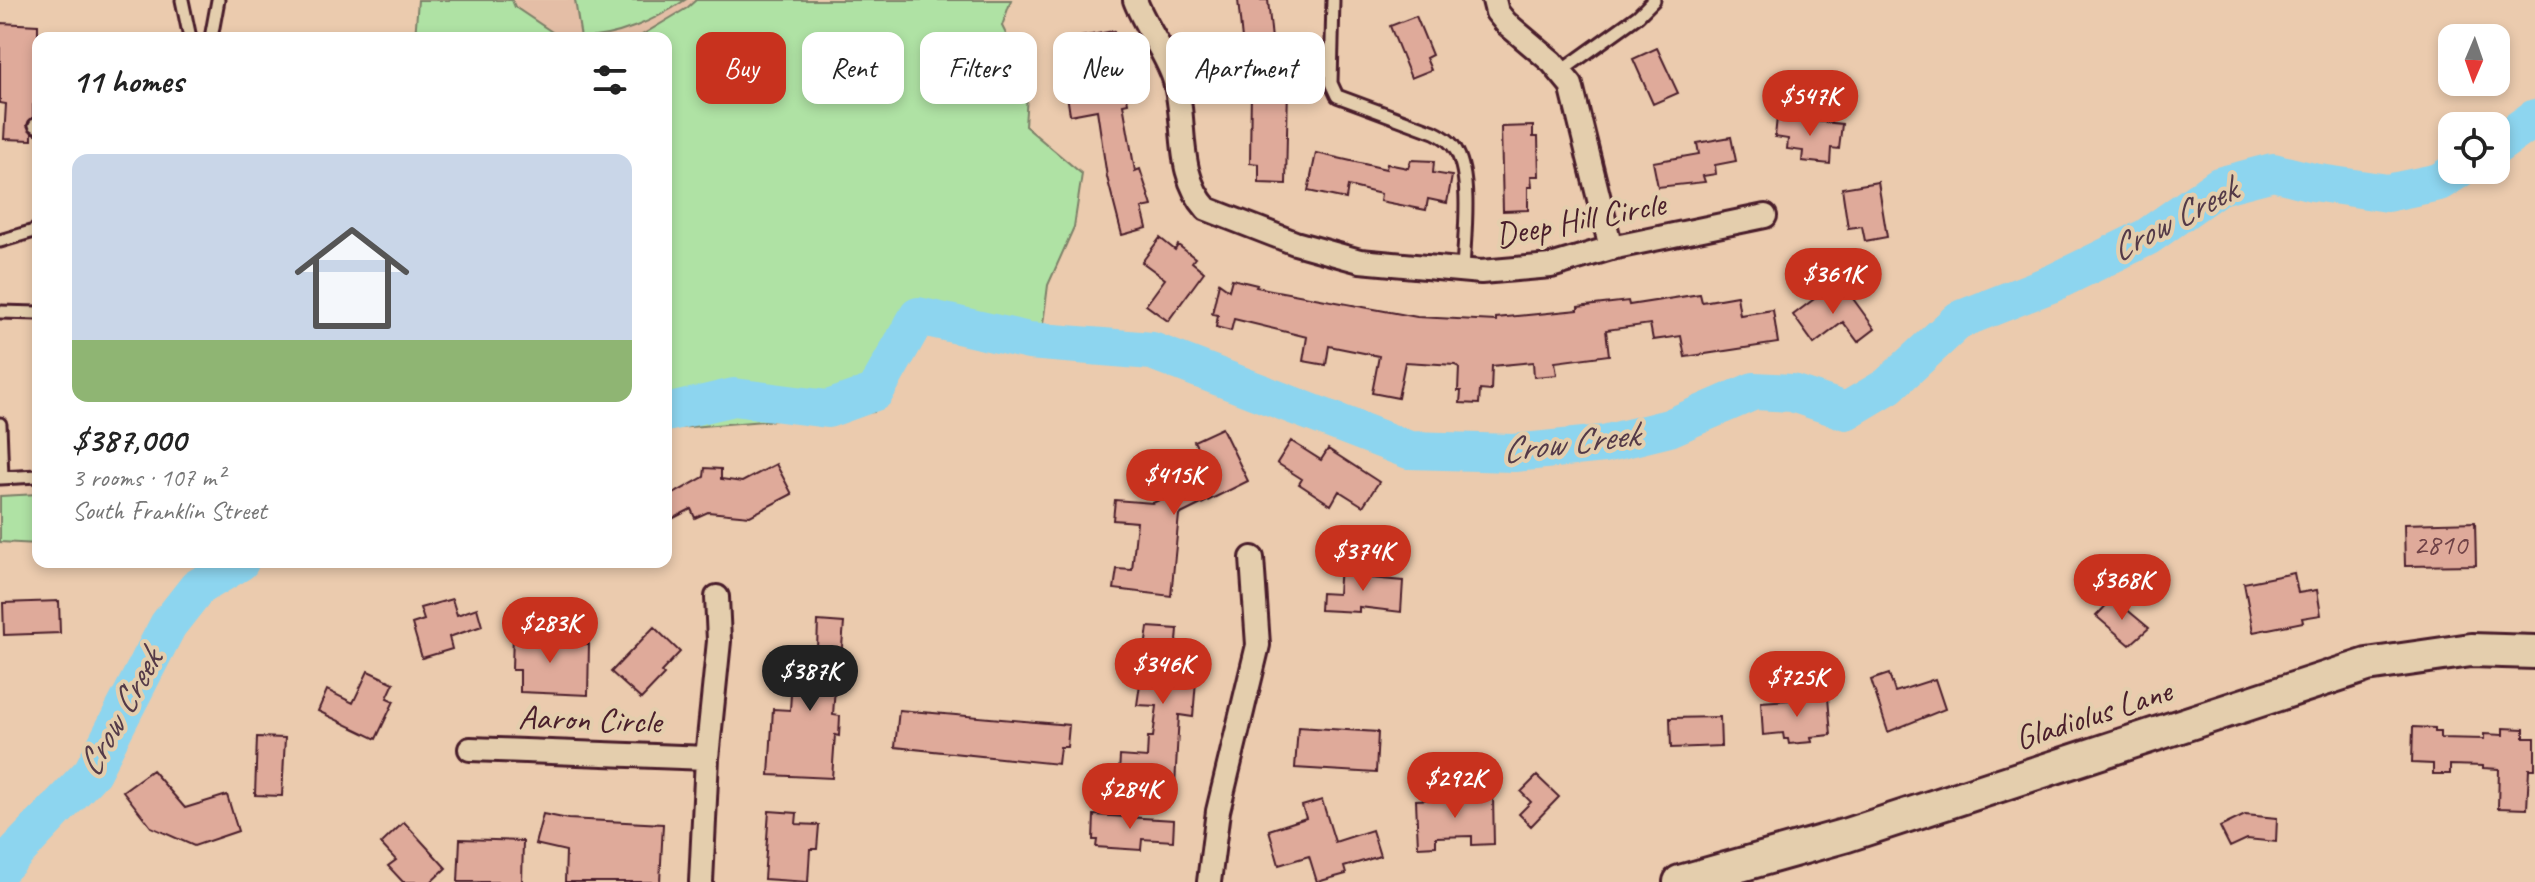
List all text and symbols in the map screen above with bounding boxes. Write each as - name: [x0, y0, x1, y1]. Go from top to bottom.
- north arrow: [2438, 24, 2510, 96]
- map controls: [2438, 24, 2510, 184]
- chip: Buy: [696, 32, 786, 104]
- chip: Rent: [802, 32, 904, 104]
- chip: Filters: [920, 32, 1037, 104]
- chip: New: [1053, 32, 1150, 104]
- chip: Apartment: [1166, 32, 1325, 104]
- icon: filters: [588, 58, 632, 102]
- text: 11 homes: [72, 59, 183, 102]
- pin: $547K: [1754, 70, 1866, 138]
- text: $547K: [1780, 79, 1840, 112]
- button: locate: [2438, 112, 2510, 184]
- water label: Crow Creek: [2102, 164, 2249, 271]
- street label: Deep Hill Circle: [1491, 181, 1670, 257]
- icon: home: [280, 206, 424, 350]
- pin: $361K: [1777, 248, 1889, 316]
- text: $361K: [1803, 257, 1863, 290]
- water label: Crow Creek: [1499, 410, 1647, 473]
- text: $387,000: [72, 418, 186, 461]
- pin: $415K: [1118, 449, 1230, 517]
- text: $415K: [1144, 458, 1204, 491]
- text: 3 rooms · 107 m²: [72, 461, 224, 494]
- text: South Franklin Street: [72, 494, 266, 527]
- pin: $374K: [1307, 525, 1419, 593]
- house number: 2810: [2413, 525, 2470, 563]
- text: $374K: [1333, 534, 1393, 567]
- pin: $368K: [2066, 554, 2178, 622]
- text: $368K: [2092, 563, 2152, 596]
- pin: $283K: [494, 597, 606, 665]
- text: $283K: [520, 606, 580, 639]
- water label: Crow Creek: [66, 637, 175, 784]
- pin: $346K: [1107, 638, 1219, 706]
- pin: $387K: [754, 645, 866, 713]
- text: $346K: [1133, 647, 1193, 680]
- pin: $725K: [1741, 651, 1853, 719]
- text: $387K: [780, 654, 840, 687]
- text: $725K: [1767, 660, 1827, 693]
- street label: Gladiolus Lane: [2009, 668, 2178, 759]
- street label: Aaron Circle: [518, 695, 665, 743]
- pin: $292K: [1399, 752, 1511, 820]
- text: $292K: [1425, 761, 1485, 794]
- pin: $284K: [1074, 763, 1186, 831]
- text: $284K: [1100, 772, 1160, 805]

